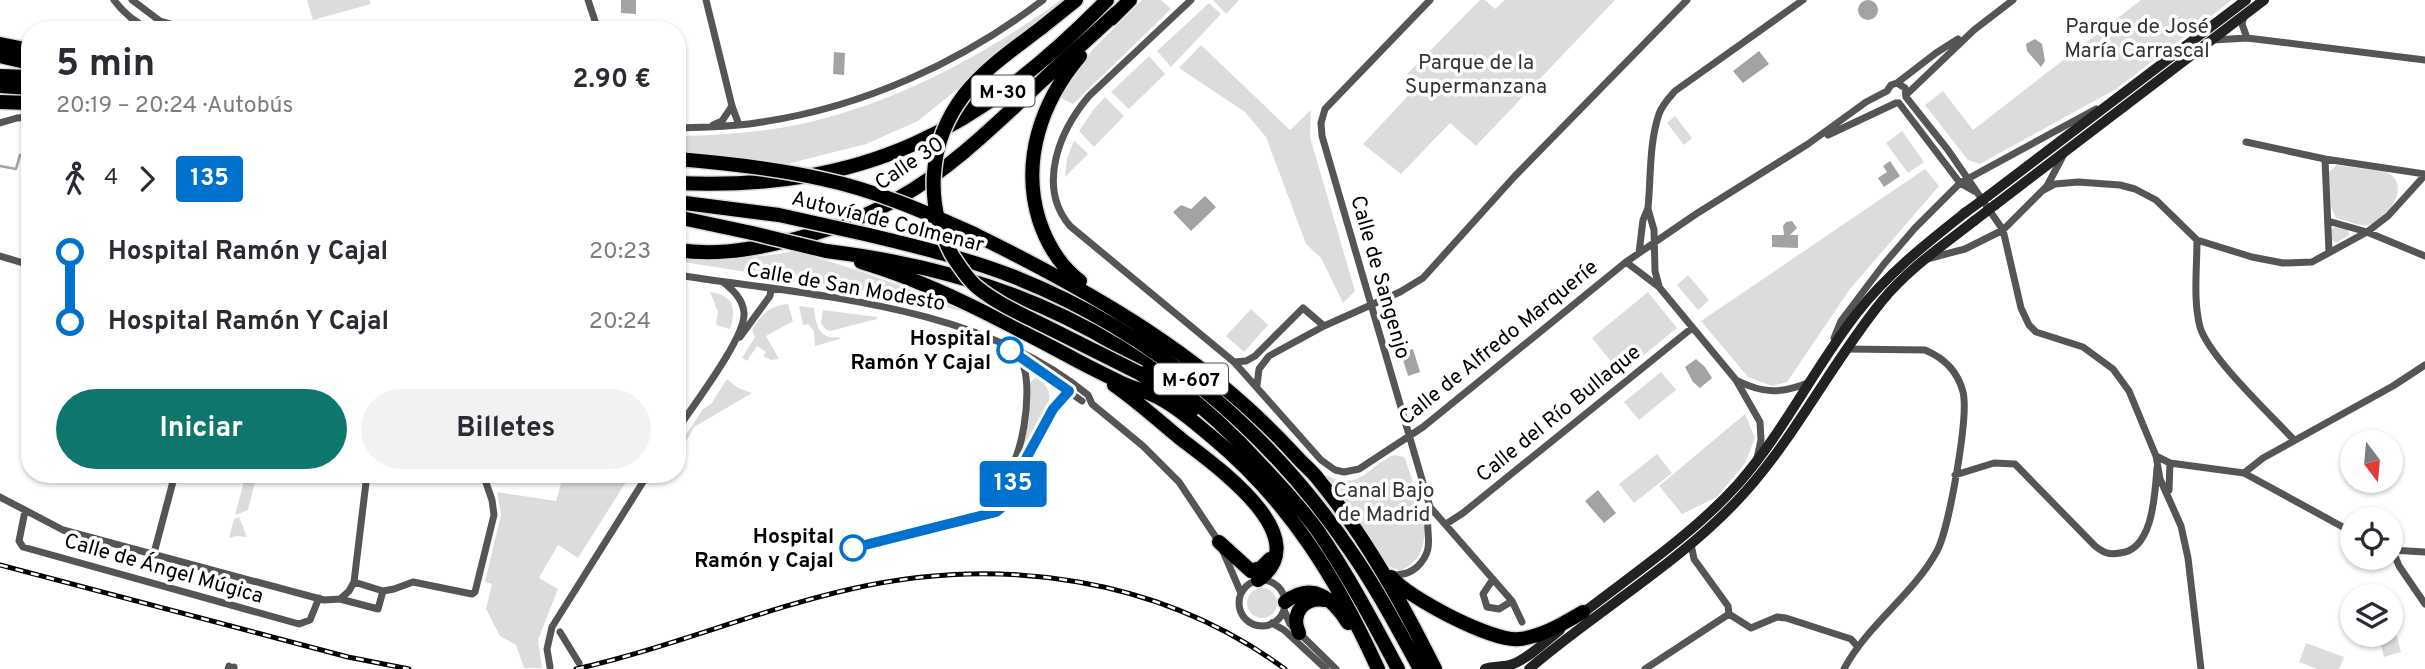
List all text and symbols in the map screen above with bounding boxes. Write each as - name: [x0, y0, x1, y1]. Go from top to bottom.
- park label: Parque de José María Carrascal: [2064, 14, 2210, 65]
- text: 5 min: [56, 41, 155, 90]
- park label: Parque de la Supermanzana: [1405, 50, 1547, 101]
- text: 2.90 €: [573, 64, 651, 97]
- road number: M-30: [972, 76, 1034, 106]
- text: 20:19 – 20:24 · Autobús: [56, 92, 293, 121]
- street label: Calle 30: [870, 131, 950, 197]
- icon: walk: [56, 160, 94, 198]
- icon: forward: [128, 160, 166, 198]
- text: 4: [104, 164, 118, 193]
- text: 135: [190, 164, 229, 194]
- street label: Autovía de Colmenar: [789, 185, 987, 259]
- street label: Calle de Sangenjo: [1343, 193, 1416, 362]
- text: Hospital Ramón y Cajal: [108, 236, 388, 269]
- text: 20:23: [589, 238, 651, 267]
- street label: Calle de Alfredo Marqueríe: [1394, 254, 1604, 432]
- street label: Calle de San Modesto: [744, 257, 947, 318]
- text: Hospital Ramón Y Cajal: [108, 306, 389, 339]
- text: 20:24: [589, 308, 651, 337]
- place label: Hospital Ramón Y Cajal: [850, 326, 991, 377]
- marker: Hospital Ramón Y Cajal: [997, 337, 1023, 363]
- street label: Calle del Río Bullaque: [1471, 339, 1647, 489]
- road number: M-607: [1154, 364, 1228, 394]
- button: Iniciar: [56, 389, 347, 469]
- button: Billetes: [361, 389, 651, 469]
- north arrow: [2340, 430, 2403, 494]
- map controls: [2340, 430, 2403, 647]
- line badge: 135: [973, 461, 1053, 507]
- text: 135: [994, 469, 1032, 499]
- park label: Canal Bajo de Madrid: [1333, 478, 1435, 529]
- button: locate: [2340, 507, 2403, 570]
- place label: Hospital Ramón y Cajal: [694, 524, 834, 575]
- street label: Calle de Ángel Múgica: [61, 527, 267, 611]
- marker: Hospital Ramón y Cajal: [840, 535, 866, 561]
- button: layers: [2340, 584, 2403, 647]

